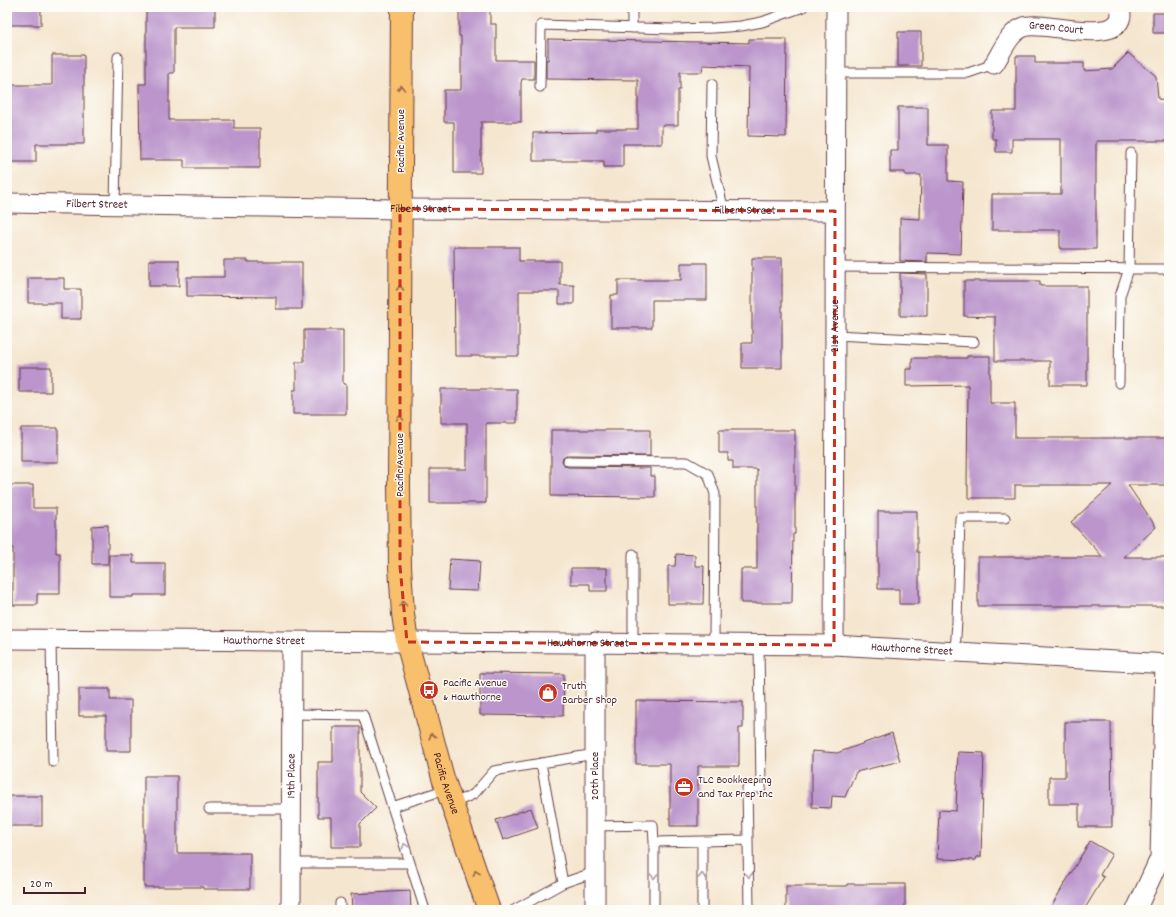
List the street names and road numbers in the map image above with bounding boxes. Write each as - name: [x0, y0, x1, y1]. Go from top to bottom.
- street label: Green Court: [1029, 17, 1085, 39]
- street label: Pacific Avenue: [393, 109, 410, 173]
- street label: Filbert Street: [66, 195, 129, 213]
- street label: Filbert Street: [390, 200, 452, 218]
- street label: Filbert Street: [714, 202, 776, 219]
- street label: 21st Avenue: [826, 299, 844, 353]
- street label: Pacific Avenue: [392, 433, 409, 497]
- street label: Hawthorne Street: [223, 632, 306, 650]
- street label: Hawthorne Street: [547, 634, 630, 652]
- street label: Hawthorne Street: [870, 639, 954, 660]
- street label: Pacific Avenue: [428, 751, 464, 817]
- street label: 20th Place: [587, 752, 604, 800]
- street label: 19th Place: [283, 754, 300, 798]

